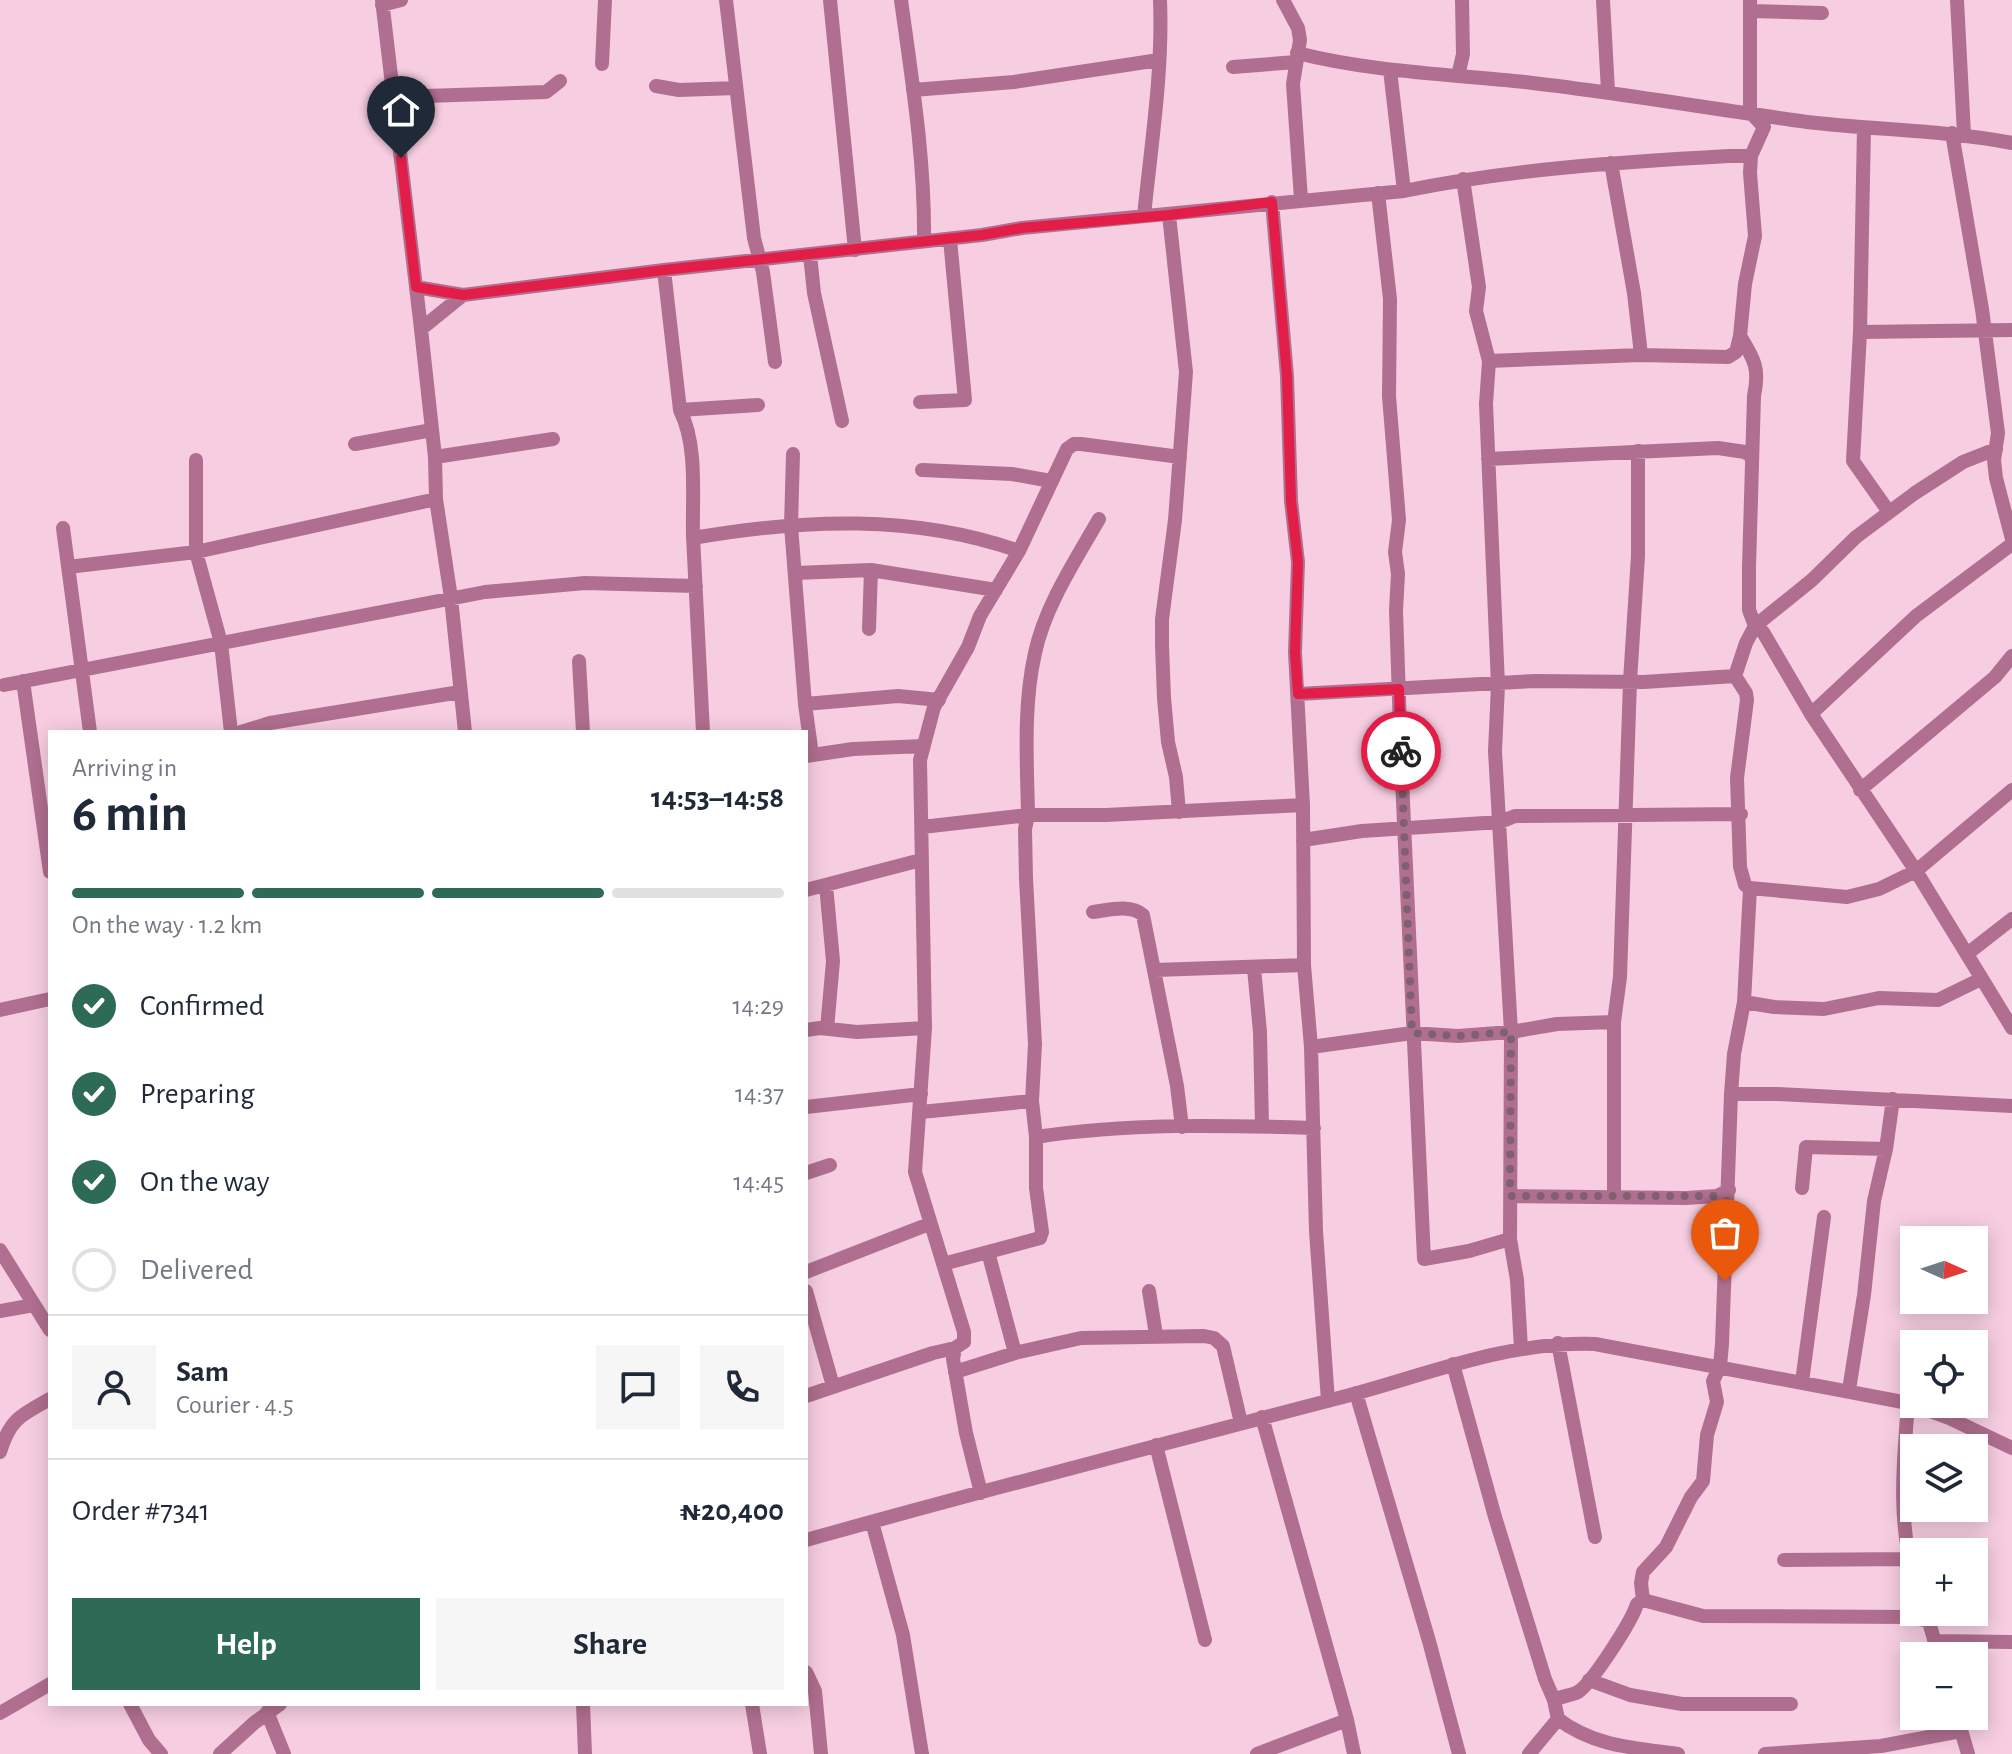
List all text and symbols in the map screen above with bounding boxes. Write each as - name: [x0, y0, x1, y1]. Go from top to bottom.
- pin: [367, 76, 435, 158]
- icon: home: [379, 88, 423, 132]
- courier: [1361, 711, 1441, 791]
- icon: bike: [1379, 729, 1423, 773]
- text: Arriving in: [72, 755, 177, 781]
- text: 14:53–14:58: [651, 783, 784, 813]
- text: 6 min: [72, 788, 188, 840]
- text: On the way · 1.2 km: [72, 912, 262, 938]
- icon: check: [72, 984, 116, 1028]
- text: Confirmed: [140, 991, 264, 1021]
- text: 14:29: [733, 993, 784, 1019]
- icon: check: [72, 1072, 116, 1116]
- text: Preparing: [140, 1079, 255, 1109]
- text: 14:37: [735, 1081, 784, 1107]
- icon: check: [72, 1160, 116, 1204]
- text: On the way: [140, 1167, 269, 1197]
- text: 14:45: [733, 1169, 784, 1195]
- pin: [1691, 1199, 1759, 1281]
- icon: bag: [1703, 1211, 1747, 1255]
- north arrow: [1900, 1226, 1988, 1314]
- map controls: [1900, 1226, 1988, 1730]
- text: Delivered: [140, 1255, 253, 1285]
- button: locate: [1900, 1330, 1988, 1418]
- button: person: [72, 1345, 156, 1429]
- button: chat: [596, 1345, 680, 1429]
- button: phone: [700, 1345, 784, 1429]
- text: Sam: [176, 1357, 229, 1387]
- text: Courier · 4.5: [176, 1392, 294, 1418]
- button: layers: [1900, 1434, 1988, 1522]
- text: Order #7341: [72, 1496, 210, 1526]
- text: ₦20,400: [680, 1496, 784, 1526]
- button: +: [1900, 1538, 1988, 1626]
- button: Help: [72, 1598, 420, 1690]
- button: Share: [436, 1598, 784, 1690]
- button: −: [1900, 1642, 1988, 1730]

